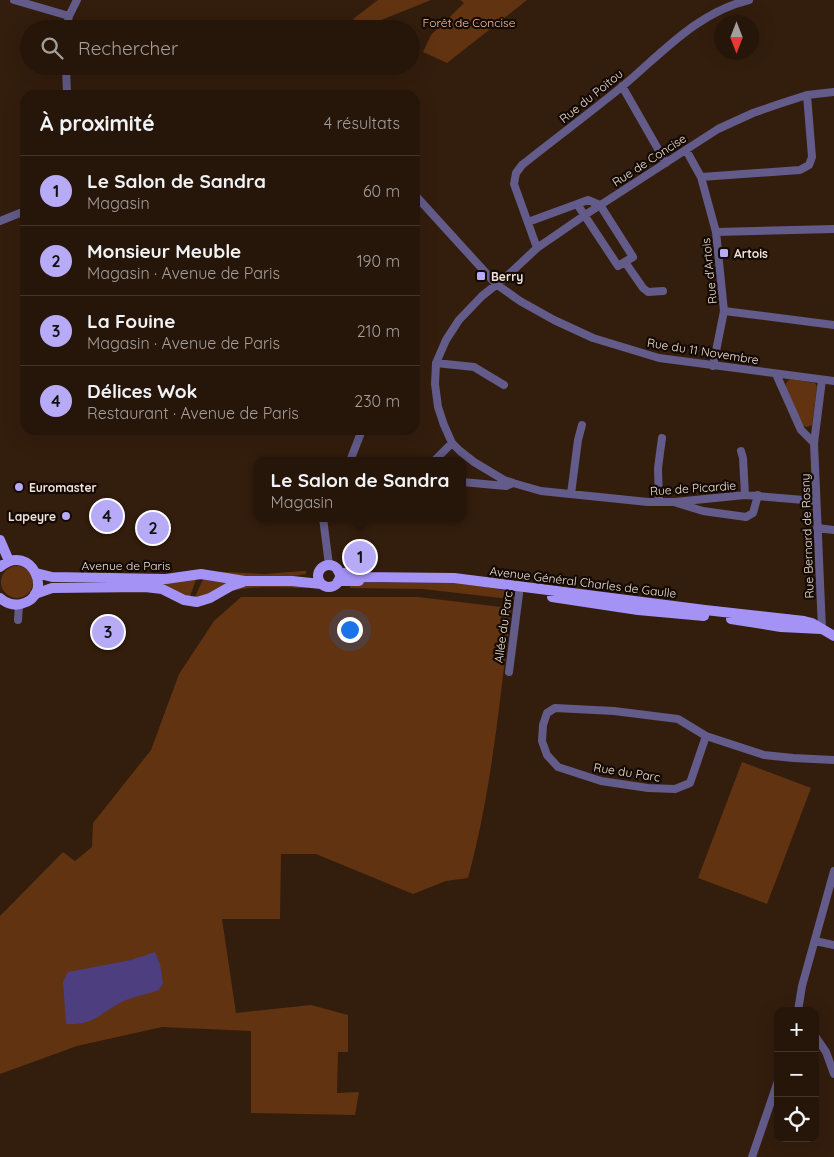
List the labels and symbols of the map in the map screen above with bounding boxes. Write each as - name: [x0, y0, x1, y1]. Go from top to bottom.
- park label: Forêt de Concise: [423, 15, 516, 30]
- north arrow: [714, 15, 759, 60]
- street label: Rue du Poitou: [556, 66, 626, 126]
- street label: Rue de Concise: [609, 130, 689, 190]
- street label: Rue d'Artois: [698, 237, 720, 305]
- place label: Artois: [734, 246, 768, 261]
- marker: Artois: [718, 247, 730, 259]
- place label: Berry: [491, 269, 523, 284]
- marker: Berry: [475, 270, 487, 282]
- street label: Rue du 11 Novembre: [646, 335, 760, 367]
- street label: Rue Bernard de Rosny: [797, 473, 817, 599]
- street label: Rue de Picardie: [649, 477, 737, 498]
- place label: Euromaster: [29, 480, 97, 495]
- marker: Euromaster: [13, 481, 25, 493]
- pin: 4: [91, 497, 123, 535]
- place label: Lapeyre: [8, 509, 56, 524]
- pin: 2: [137, 509, 169, 547]
- marker: Lapeyre: [60, 510, 72, 522]
- pin: 1: [344, 538, 376, 576]
- street label: Avenue de Paris: [82, 558, 171, 573]
- street label: Avenue Général Charles de Gaulle: [489, 563, 677, 601]
- street label: Allée du Parc: [491, 590, 515, 664]
- pin: 3: [92, 613, 124, 651]
- your location: [337, 617, 363, 643]
- street label: Rue du Parc: [593, 759, 661, 785]

